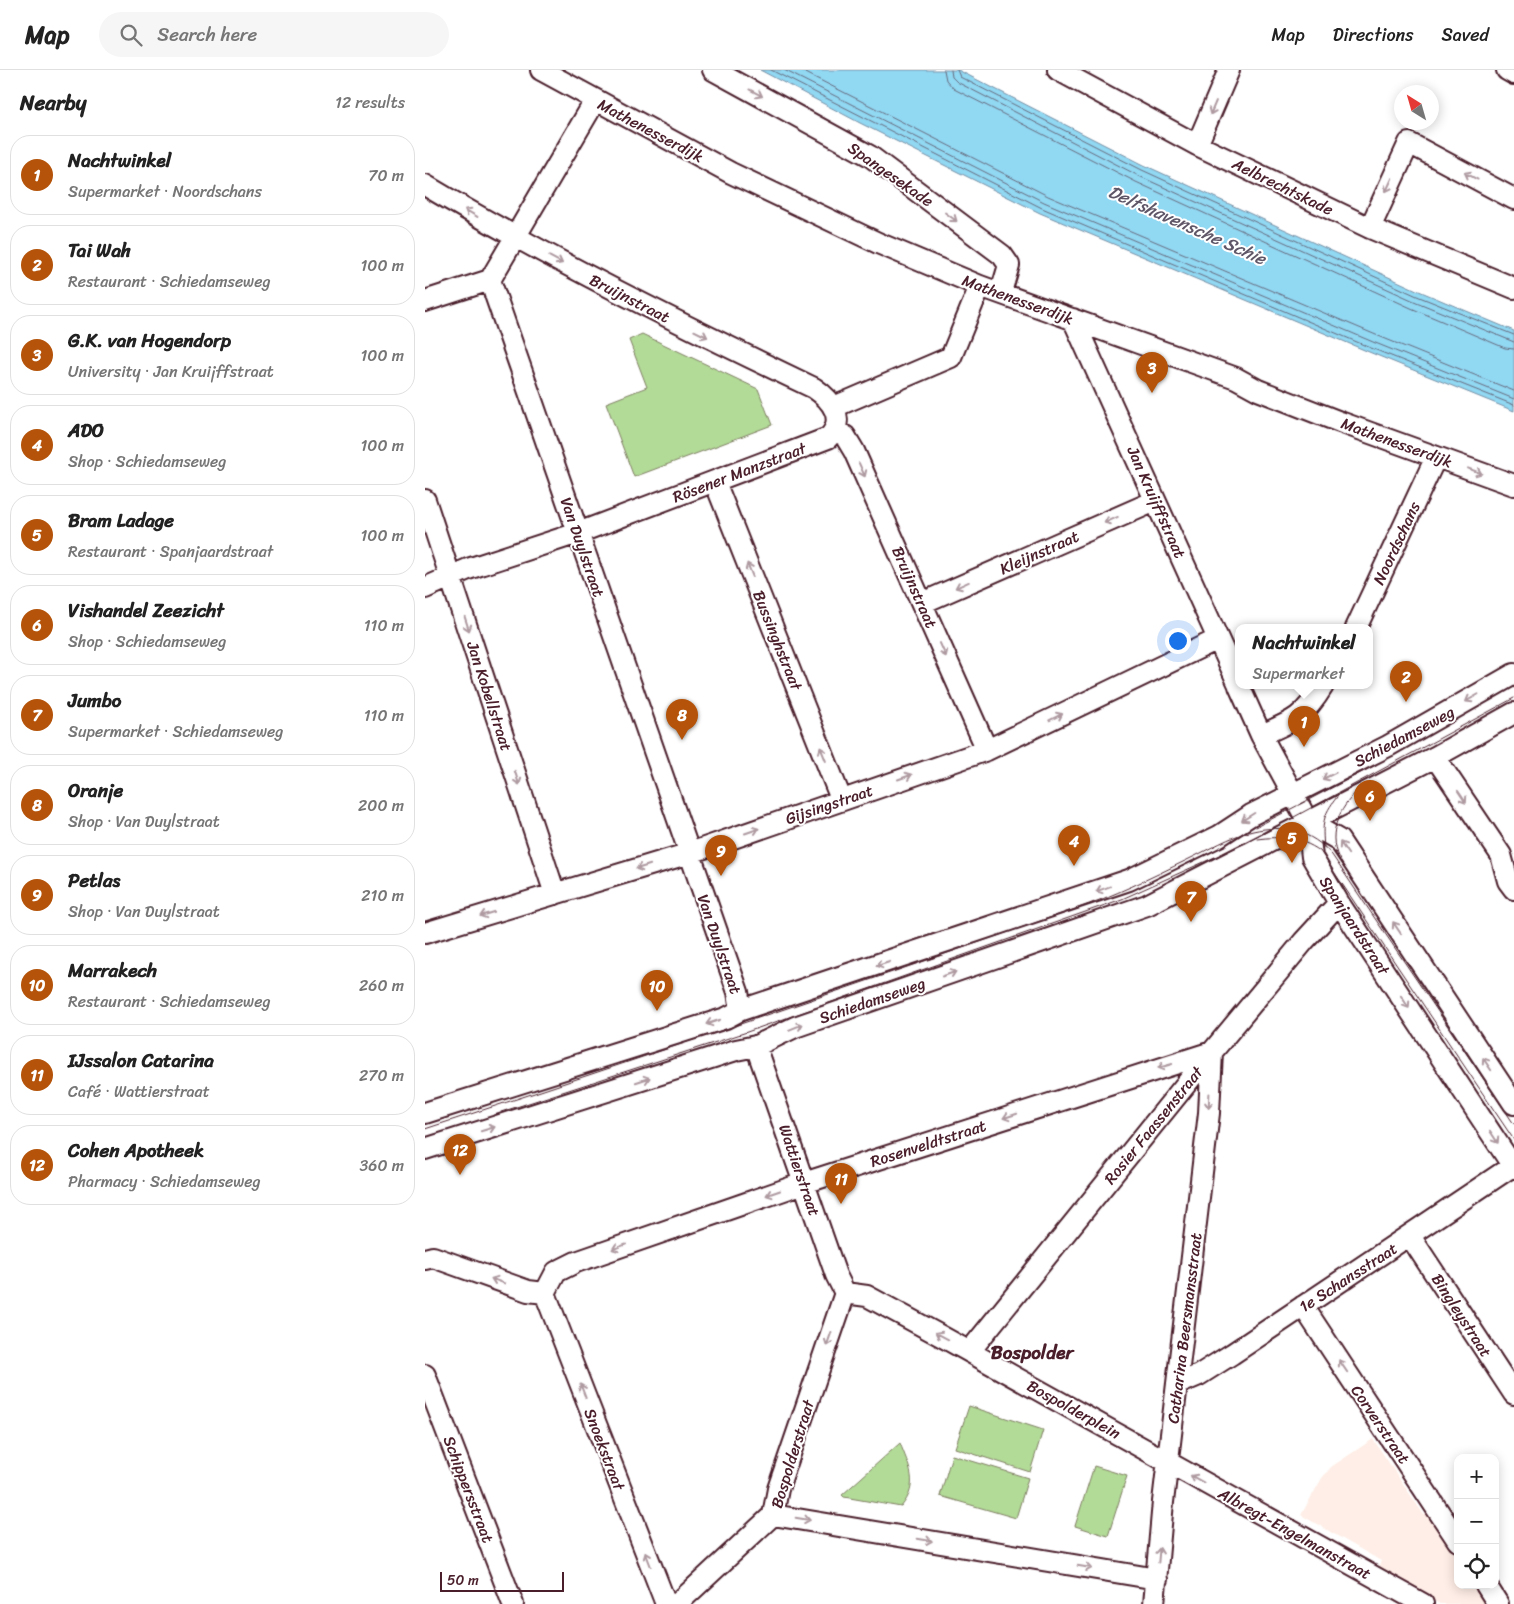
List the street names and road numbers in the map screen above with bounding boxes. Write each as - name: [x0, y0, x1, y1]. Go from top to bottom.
- street label: Mathenesserdijk: [592, 90, 709, 171]
- street label: Spangesekade: [842, 134, 940, 215]
- street label: Aelbrechtskade: [1226, 149, 1339, 224]
- street label: Bruijnstraat: [584, 266, 675, 331]
- street label: Mathenesserdijk: [958, 266, 1078, 333]
- street label: Mathenesserdijk: [1337, 409, 1457, 476]
- street label: Rösener Manzstraat: [668, 433, 811, 511]
- street label: Jan Kruijffstraat: [1118, 440, 1194, 563]
- street label: Van Duylstraat: [552, 493, 613, 601]
- street label: Noordschans: [1364, 496, 1429, 590]
- street label: Kleijnstraat: [995, 522, 1084, 583]
- street label: Bruijnstraat: [883, 541, 946, 633]
- street label: Bussinghstraat: [744, 586, 811, 695]
- street label: Jan Kobellstraat: [458, 636, 521, 755]
- street label: Schiedamseweg: [1349, 698, 1460, 775]
- street label: Gijsingstraat: [781, 776, 877, 833]
- street label: Spanjaardstraat: [1312, 870, 1398, 981]
- street label: Van Duylstraat: [689, 890, 750, 998]
- street label: Schiedamseweg: [815, 969, 929, 1032]
- street label: Rosier Faassenstraat: [1096, 1059, 1211, 1191]
- street label: Rosenveldtstraat: [866, 1111, 990, 1176]
- street label: Wattierstraat: [770, 1120, 829, 1220]
- street label: Catharina Beersmansstraat: [1158, 1231, 1211, 1425]
- street label: 1e Schansstraat: [1293, 1234, 1404, 1320]
- street label: Bingleystraat: [1423, 1267, 1500, 1363]
- street label: Bospolderplein: [1021, 1372, 1126, 1447]
- street label: Corverstraat: [1343, 1379, 1418, 1470]
- street label: Bospolderstraat: [762, 1396, 823, 1512]
- street label: Snoekstraat: [576, 1404, 634, 1495]
- street label: Schippersstraat: [435, 1431, 502, 1547]
- street label: Albregt-Engelmanstraat: [1212, 1479, 1377, 1588]

